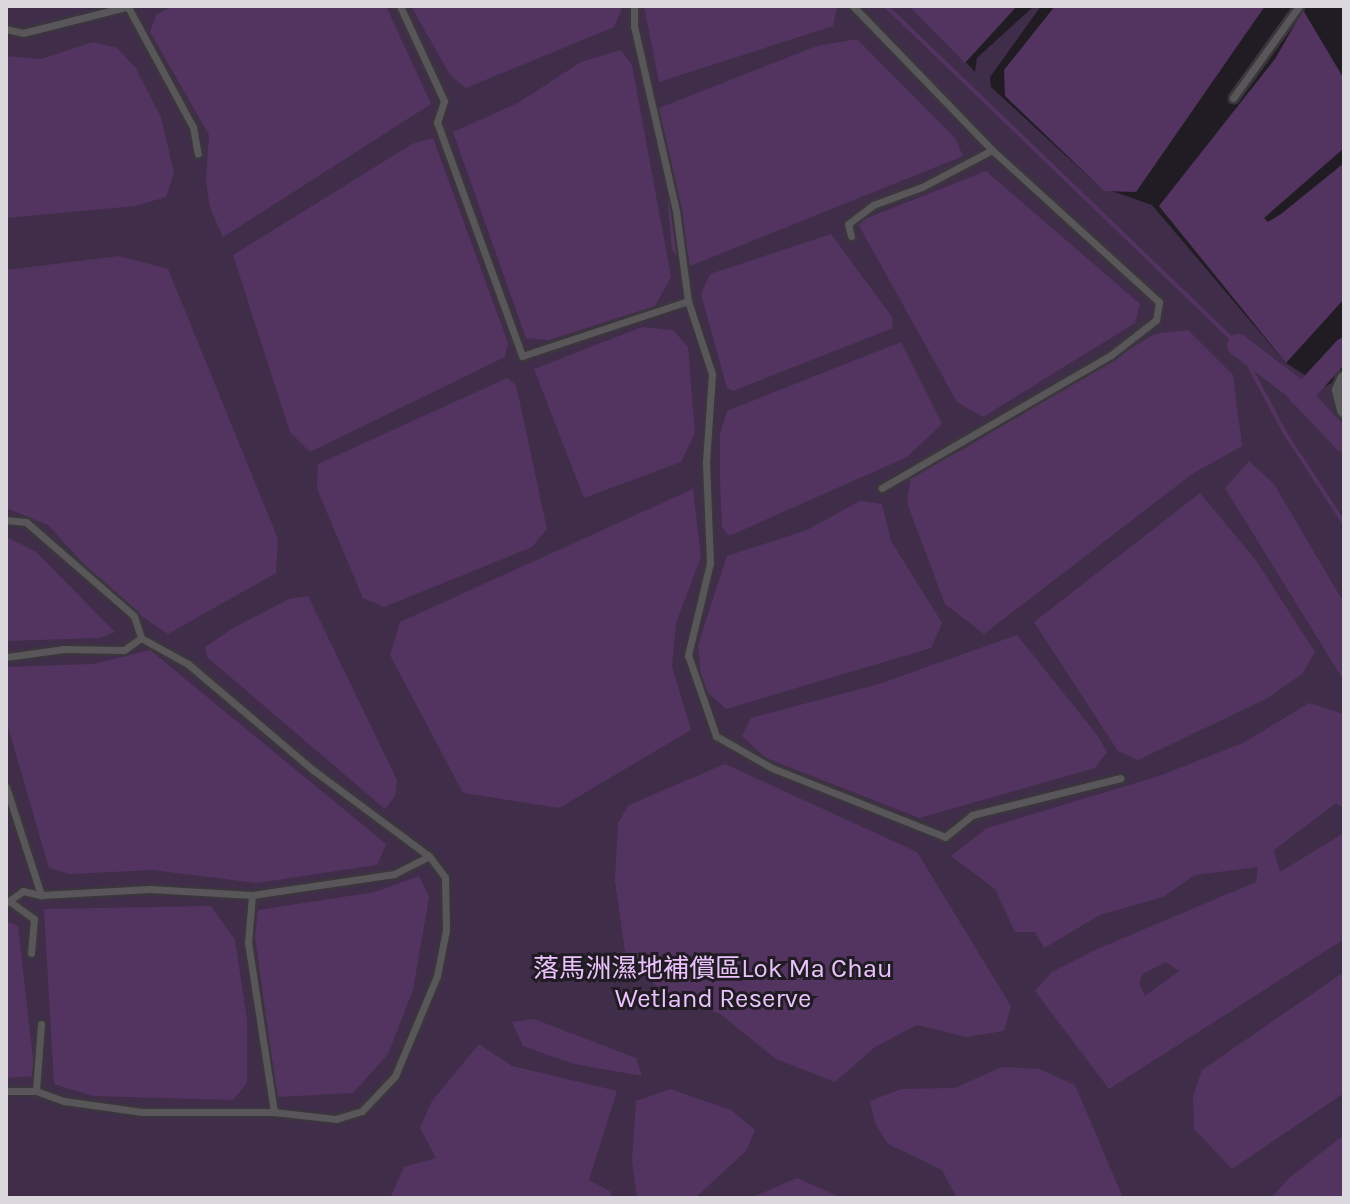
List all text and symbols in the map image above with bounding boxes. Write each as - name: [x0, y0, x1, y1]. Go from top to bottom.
- park label: 落馬洲濕地補償區Lok Ma Chau Wetland Reserve: [533, 953, 893, 1014]

